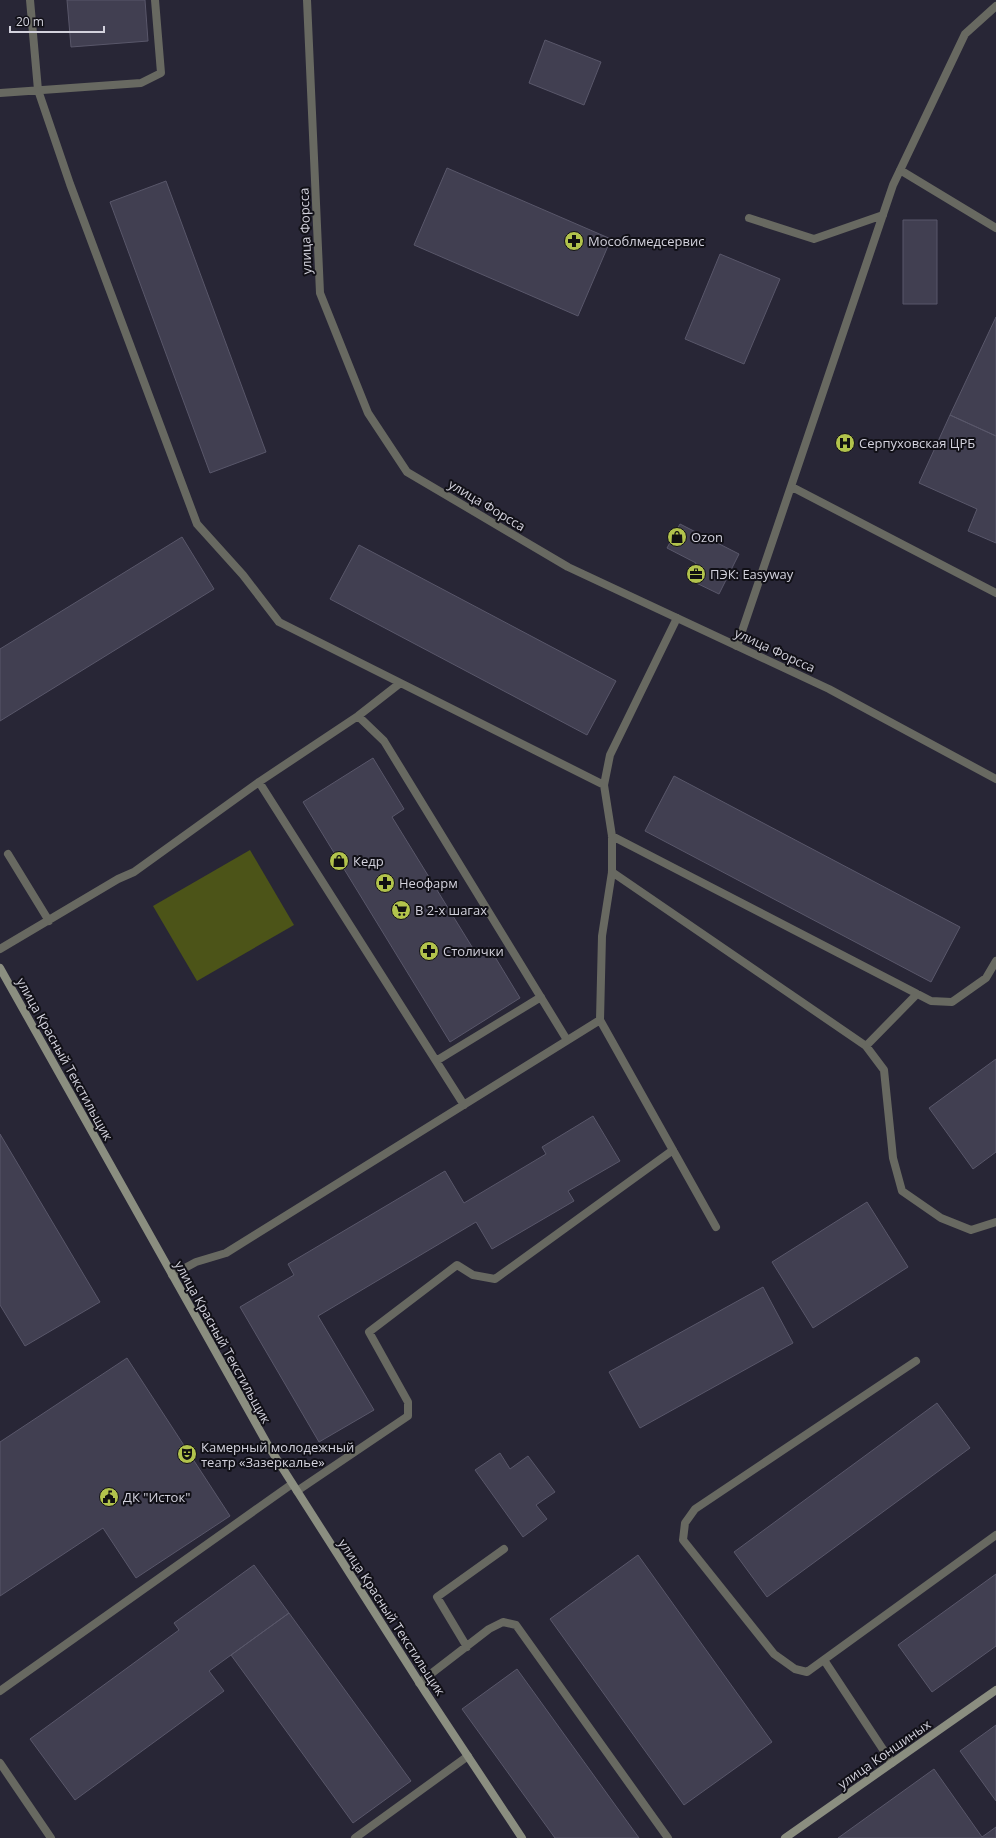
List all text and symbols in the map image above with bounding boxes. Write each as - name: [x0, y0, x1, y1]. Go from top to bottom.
- scale bar: [10, 8, 104, 34]
- text: 20 m: [16, 13, 44, 30]
- street label: улица Форсса: [294, 187, 316, 275]
- pharmacy icon: Мособлмедсервис: [563, 230, 585, 252]
- place label: Мособлмедсервис: [588, 232, 704, 250]
- hospital icon: Серпуховская ЦРБ: [834, 432, 856, 454]
- place label: Серпуховская ЦРБ: [859, 434, 975, 452]
- street label: улица Форсса: [445, 475, 529, 535]
- shop icon: Ozon: [666, 526, 688, 548]
- place label: Ozon: [691, 528, 723, 546]
- office icon: ПЭК: Easyway: [685, 563, 707, 585]
- place label: ПЭК: Easyway: [710, 565, 794, 583]
- street label: улица Форсса: [732, 624, 818, 676]
- shop icon: Кедр: [328, 850, 350, 872]
- place label: Кедр: [353, 852, 384, 870]
- pharmacy icon: Неофарм: [374, 872, 396, 894]
- place label: Неофарм: [399, 874, 458, 892]
- supermarket icon: В 2-х шагах: [390, 899, 412, 921]
- place label: В 2-х шагах: [415, 901, 487, 919]
- pharmacy icon: Столички: [418, 940, 440, 962]
- place label: Столички: [443, 942, 504, 960]
- street label: улица Красный Текстильщик: [13, 974, 118, 1144]
- street label: улица Красный Текстильщик: [171, 1257, 276, 1427]
- place label: Камерный молодежный театр «Зазеркалье»: [201, 1438, 354, 1471]
- theatre icon: Камерный молодежный театр «Зазеркалье»: [176, 1443, 198, 1465]
- public building icon: ДК "Исток": [98, 1486, 120, 1508]
- place label: ДК "Исток": [123, 1488, 190, 1506]
- street label: улица Красный Текстильщик: [334, 1535, 450, 1699]
- street label: улица Коншиных: [834, 1715, 934, 1793]

